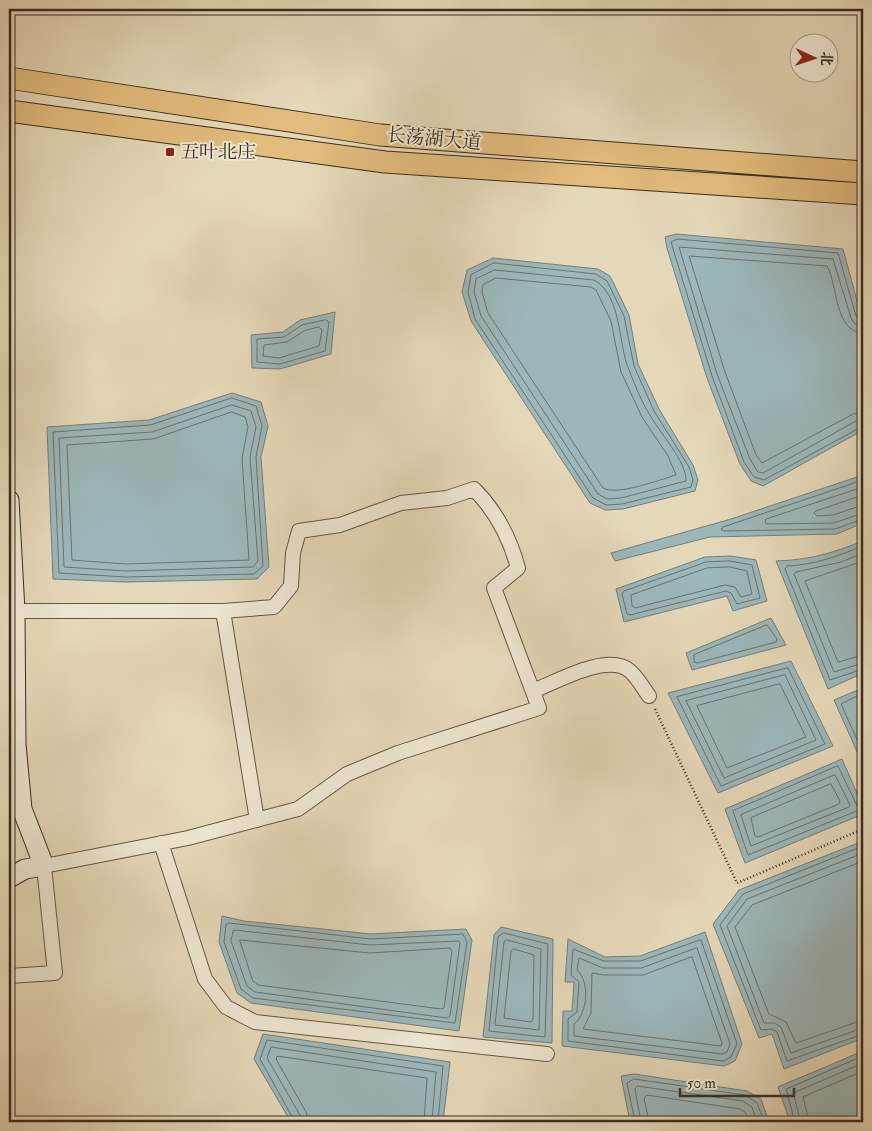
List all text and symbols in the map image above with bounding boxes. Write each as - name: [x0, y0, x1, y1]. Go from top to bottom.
- north arrow: [790, 32, 840, 82]
- text: 北: [818, 51, 835, 66]
- street label: 长荡湖大道: [386, 123, 482, 155]
- place label: 五叶北庄: [180, 140, 256, 164]
- marker: 五叶北庄: [164, 146, 176, 158]
- scale bar: [680, 1066, 793, 1098]
- text: 50 m: [687, 1074, 716, 1093]

